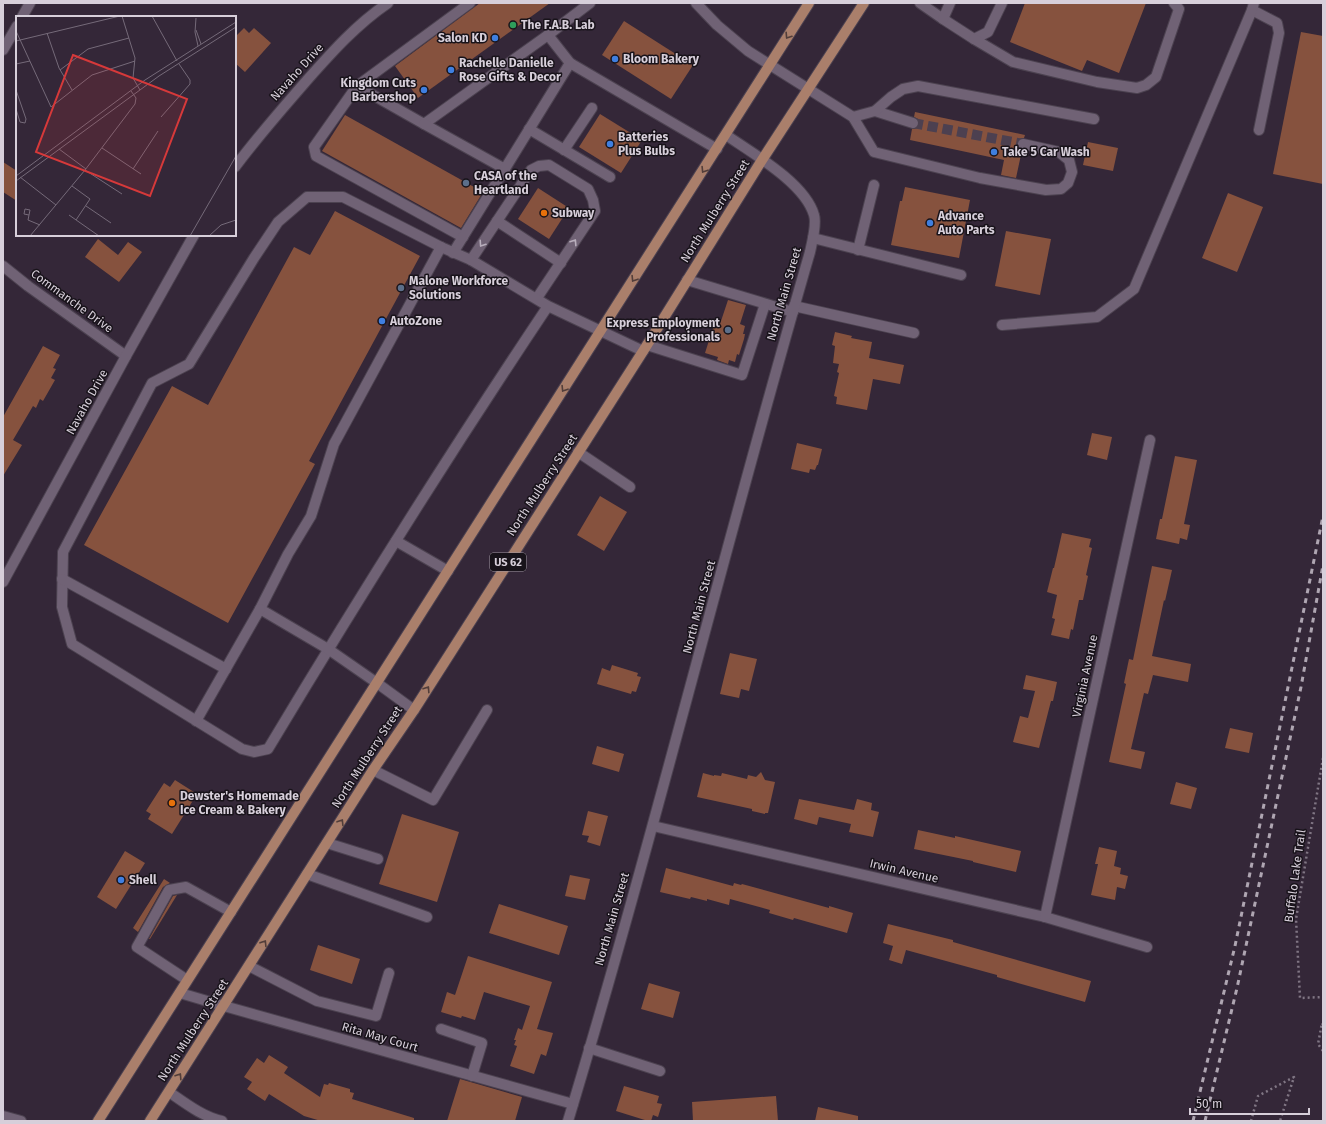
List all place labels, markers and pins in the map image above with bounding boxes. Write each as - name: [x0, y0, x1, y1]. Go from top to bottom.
- place label: The F.A.B. Lab: [521, 18, 595, 32]
- marker: The F.A.B. Lab: [508, 20, 518, 30]
- place label: Salon KD: [438, 31, 487, 45]
- marker: Salon KD: [490, 33, 500, 43]
- place label: Bloom Bakery: [623, 52, 700, 66]
- marker: Bloom Bakery: [610, 54, 620, 64]
- place label: Rachelle Danielle Rose Gifts & Decor: [459, 56, 561, 84]
- marker: Rachelle Danielle Rose Gifts & Decor: [446, 65, 456, 75]
- place label: Kingdom Cuts Barbershop: [341, 76, 416, 104]
- marker: Kingdom Cuts Barbershop: [419, 85, 429, 95]
- place label: Batteries Plus Bulbs: [618, 130, 675, 158]
- marker: Batteries Plus Bulbs: [605, 139, 615, 149]
- place label: Take 5 Car Wash: [1002, 145, 1090, 159]
- marker: Take 5 Car Wash: [989, 147, 999, 157]
- place label: CASA of the Heartland: [474, 169, 537, 197]
- marker: CASA of the Heartland: [461, 178, 471, 188]
- place label: Subway: [552, 206, 595, 220]
- marker: Subway: [539, 208, 549, 218]
- place label: Advance Auto Parts: [937, 209, 995, 237]
- marker: Advance Auto Parts: [925, 218, 935, 228]
- place label: Malone Workforce Solutions: [409, 274, 508, 302]
- marker: Malone Workforce Solutions: [396, 283, 406, 293]
- place label: AutoZone: [389, 314, 443, 328]
- marker: AutoZone: [377, 316, 387, 326]
- place label: Express Employment Professionals: [607, 316, 720, 344]
- marker: Express Employment Professionals: [723, 325, 733, 335]
- place label: Dewster's Homemade Ice Cream & Bakery: [180, 789, 299, 817]
- marker: Dewster's Homemade Ice Cream & Bakery: [167, 798, 177, 808]
- place label: Shell: [129, 873, 157, 887]
- marker: Shell: [116, 875, 126, 885]

